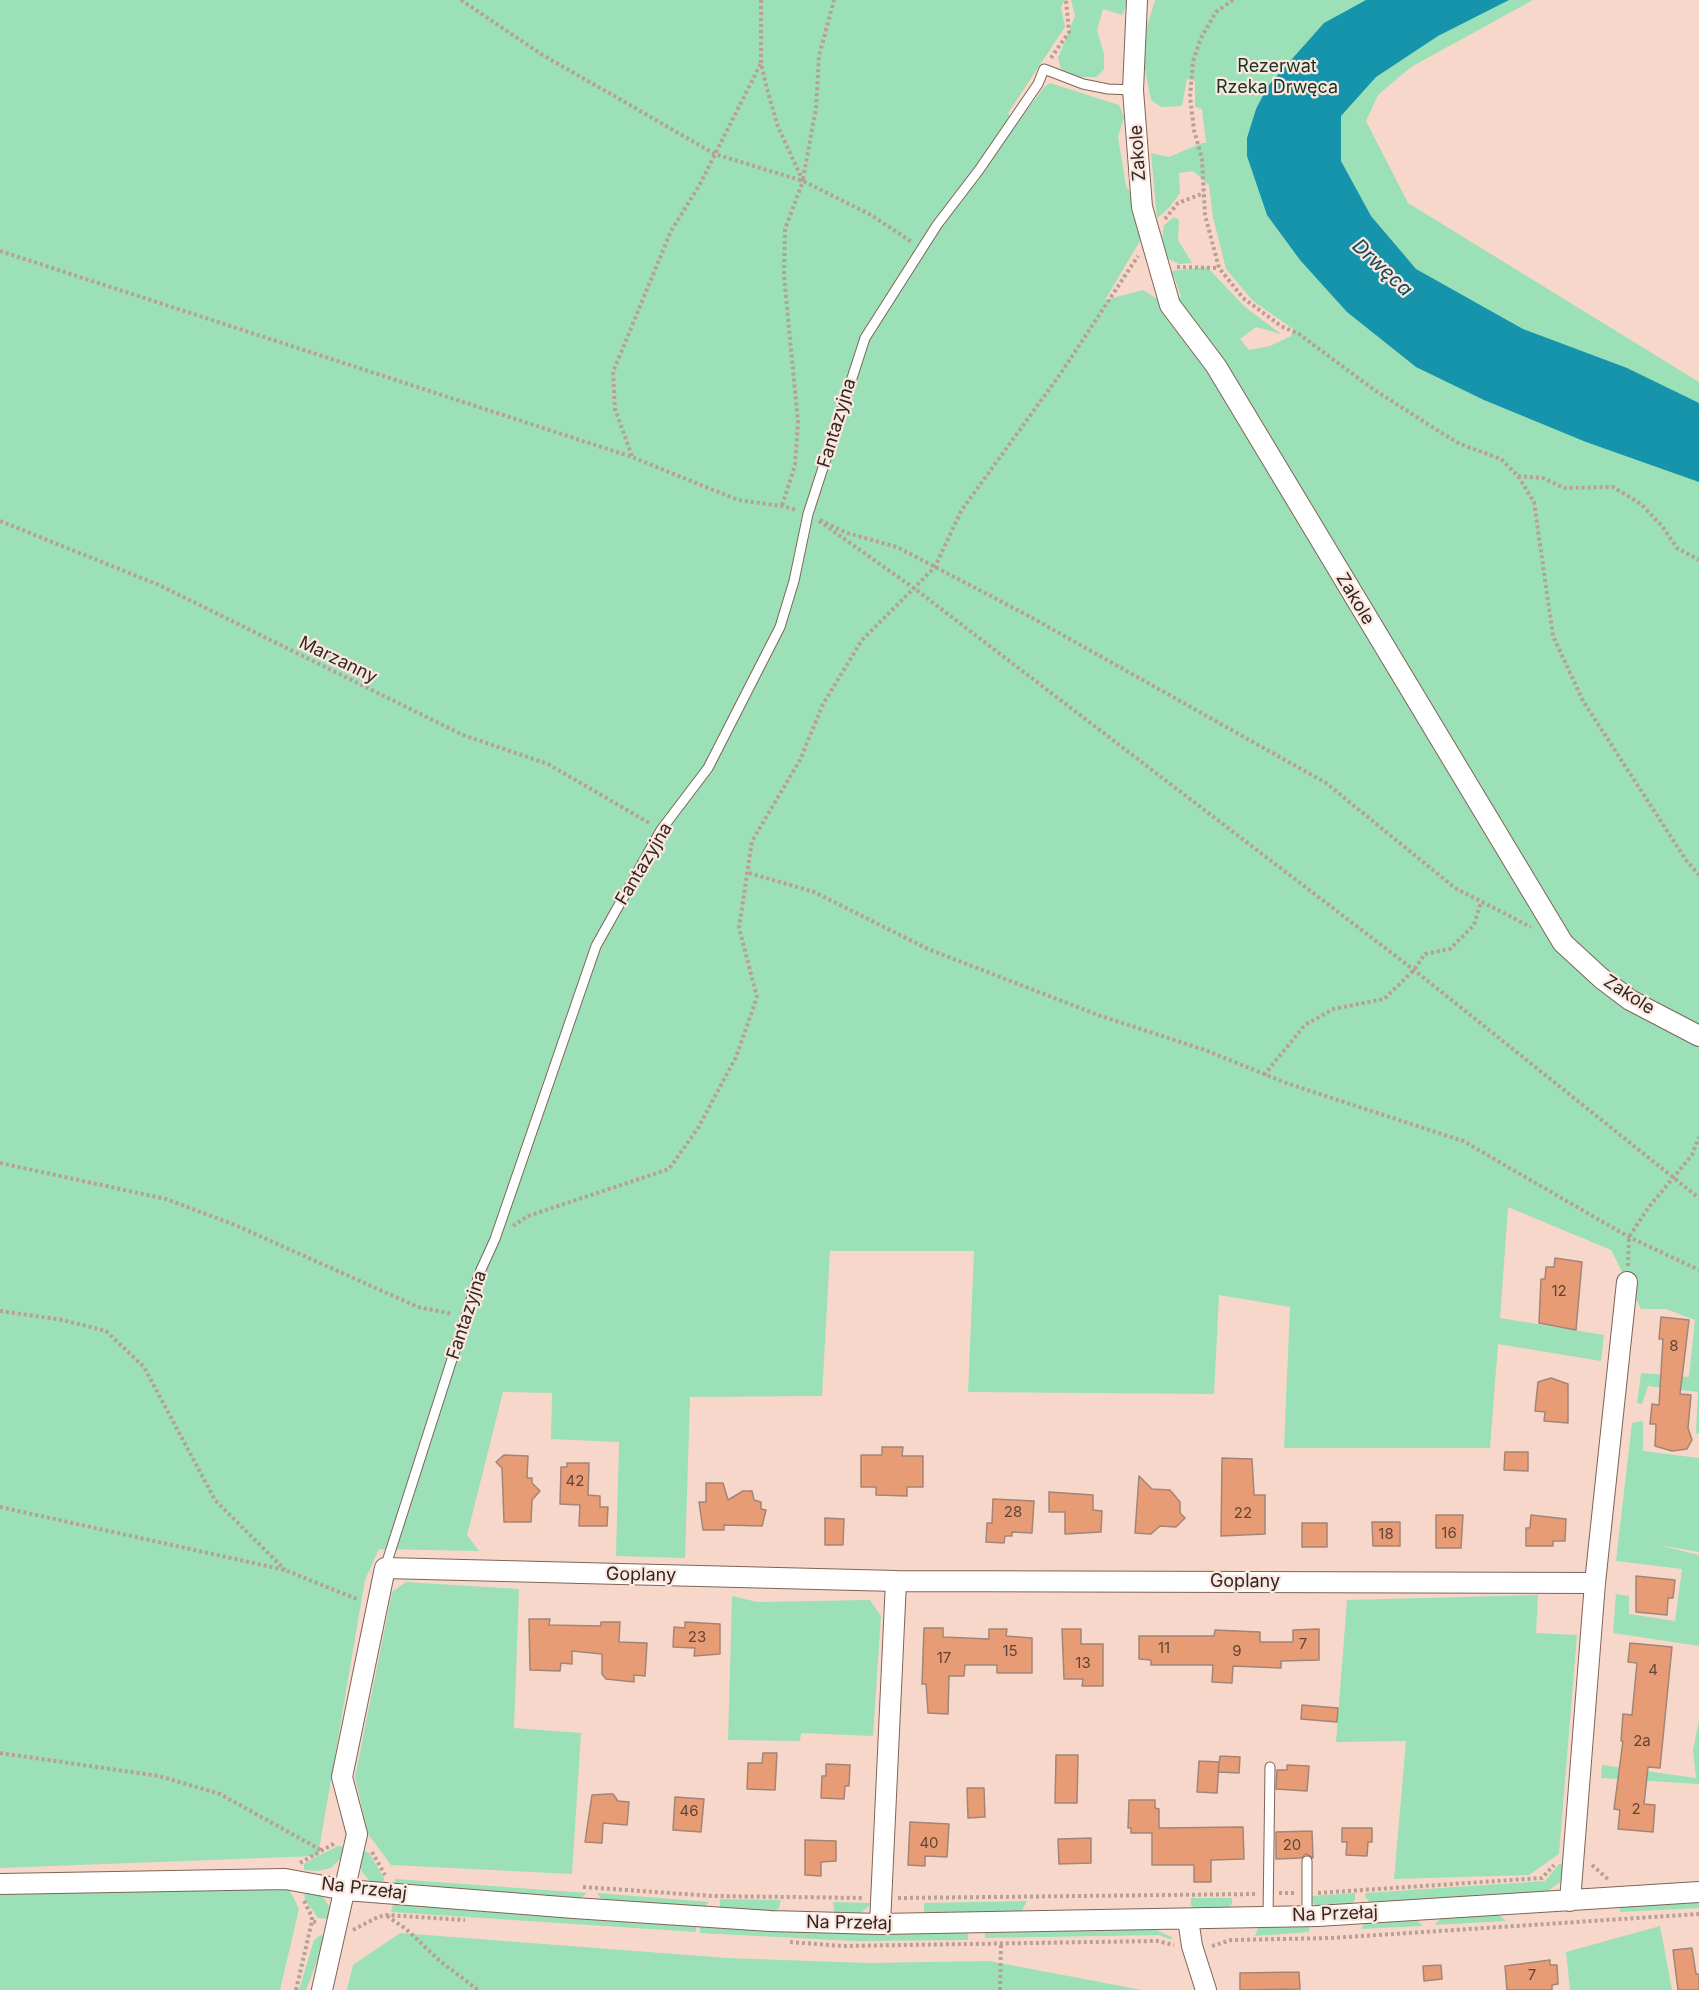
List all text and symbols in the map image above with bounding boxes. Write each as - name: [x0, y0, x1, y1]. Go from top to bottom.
- park label: Rezerwat Rzeka Drwęca: [1216, 56, 1338, 98]
- street label: Zakole: [1125, 124, 1151, 182]
- water label: Drwęca: [1347, 234, 1417, 302]
- street label: Fantazyjna: [813, 376, 861, 470]
- street label: Zakole: [1331, 569, 1379, 629]
- street label: Marzanny: [295, 632, 381, 688]
- street label: Fantazyjna: [611, 819, 677, 909]
- street label: Zakole: [1599, 971, 1659, 1019]
- street label: Fantazyjna: [442, 1268, 492, 1362]
- house number: 12: [1551, 1282, 1567, 1300]
- house number: 8: [1669, 1337, 1679, 1355]
- house number: 42: [566, 1472, 584, 1490]
- house number: 28: [1004, 1503, 1022, 1521]
- house number: 22: [1234, 1504, 1252, 1522]
- house number: 16: [1441, 1524, 1457, 1542]
- house number: 18: [1378, 1525, 1394, 1543]
- street label: Goplany: [606, 1564, 676, 1586]
- street label: Goplany: [1210, 1571, 1280, 1593]
- house number: 23: [688, 1628, 706, 1646]
- house number: 7: [1299, 1635, 1307, 1653]
- house number: 11: [1158, 1639, 1170, 1657]
- house number: 15: [1002, 1642, 1018, 1660]
- house number: 9: [1232, 1642, 1242, 1660]
- house number: 17: [937, 1649, 951, 1667]
- house number: 13: [1075, 1654, 1091, 1672]
- house number: 4: [1648, 1661, 1658, 1679]
- house number: 2a: [1633, 1732, 1651, 1750]
- house number: 2: [1631, 1800, 1641, 1818]
- house number: 46: [680, 1802, 698, 1820]
- house number: 40: [919, 1834, 939, 1852]
- house number: 20: [1283, 1836, 1301, 1854]
- street label: Na Przełaj: [320, 1873, 408, 1905]
- street label: Na Przełaj: [1292, 1902, 1378, 1926]
- street label: Na Przełaj: [806, 1911, 892, 1935]
- house number: 7: [1528, 1966, 1536, 1984]

